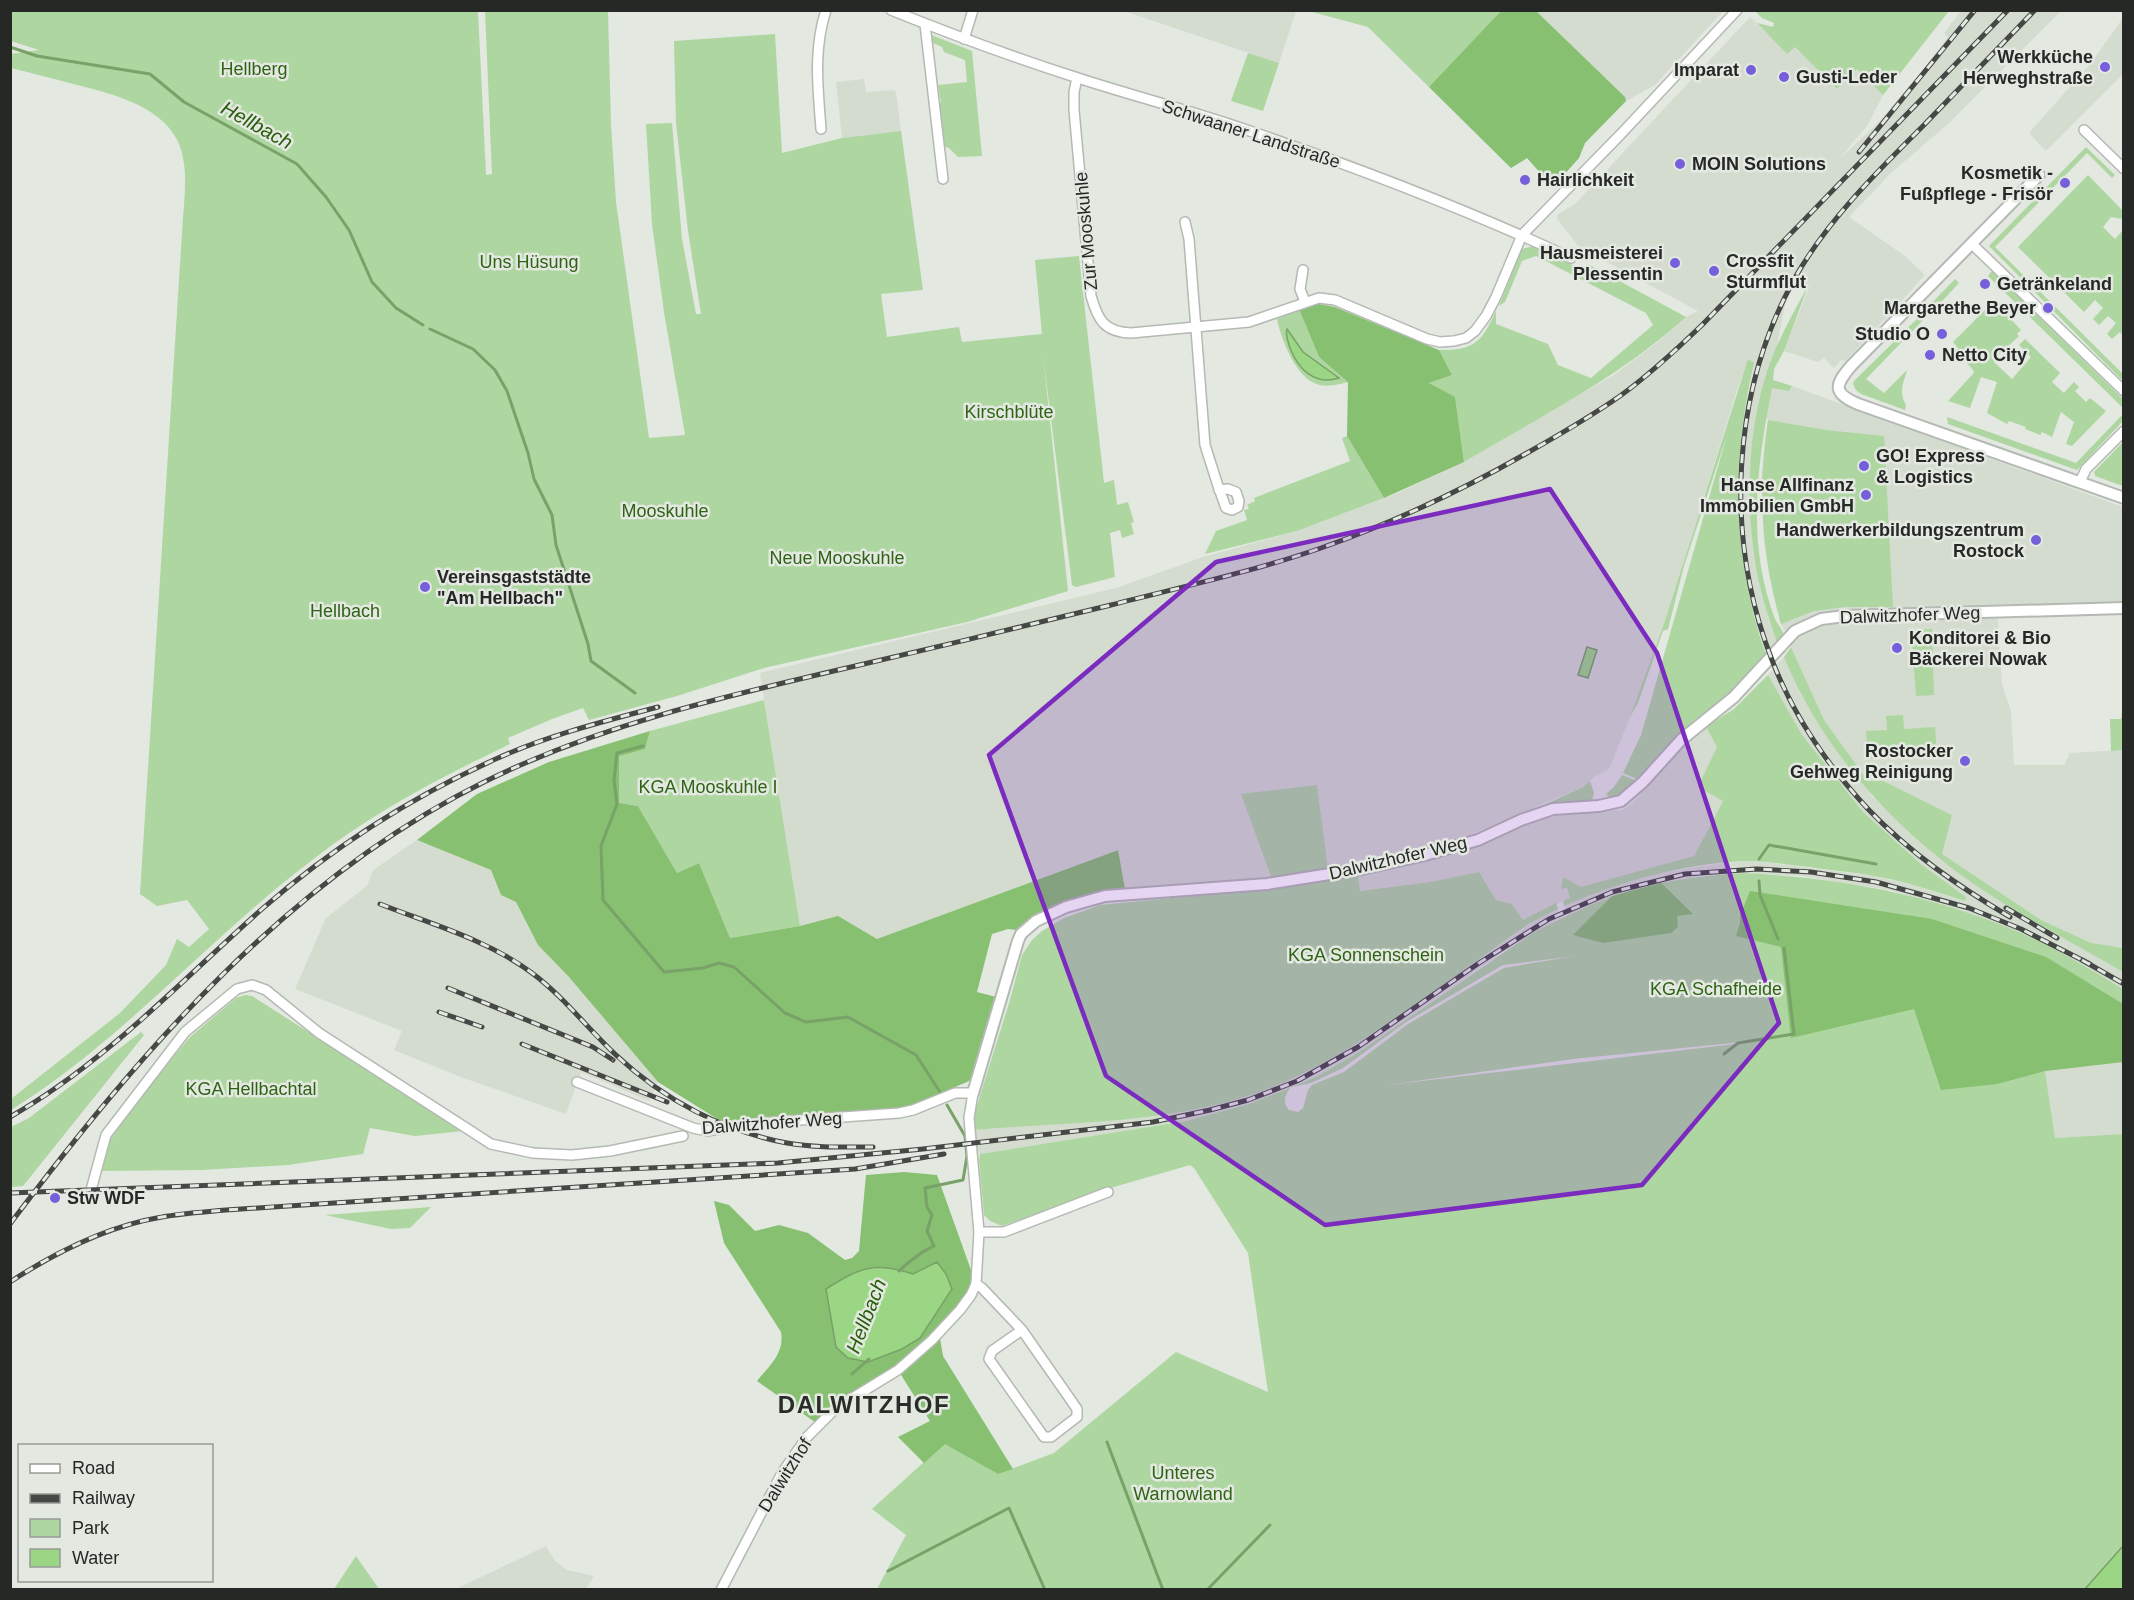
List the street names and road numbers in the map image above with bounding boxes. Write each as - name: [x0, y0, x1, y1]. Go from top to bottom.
- street label: Schwaaner Landstraße: [1159, 96, 1343, 172]
- street label: Zur Mooskuhle: [1071, 171, 1101, 291]
- street label: Dalwitzhofer Weg: [1839, 603, 1981, 627]
- street label: Dalwitzhofer Weg: [1327, 832, 1469, 884]
- street label: Dalwitzhofer Weg: [701, 1108, 843, 1138]
- street label: Dalwitzhof: [755, 1434, 816, 1516]

